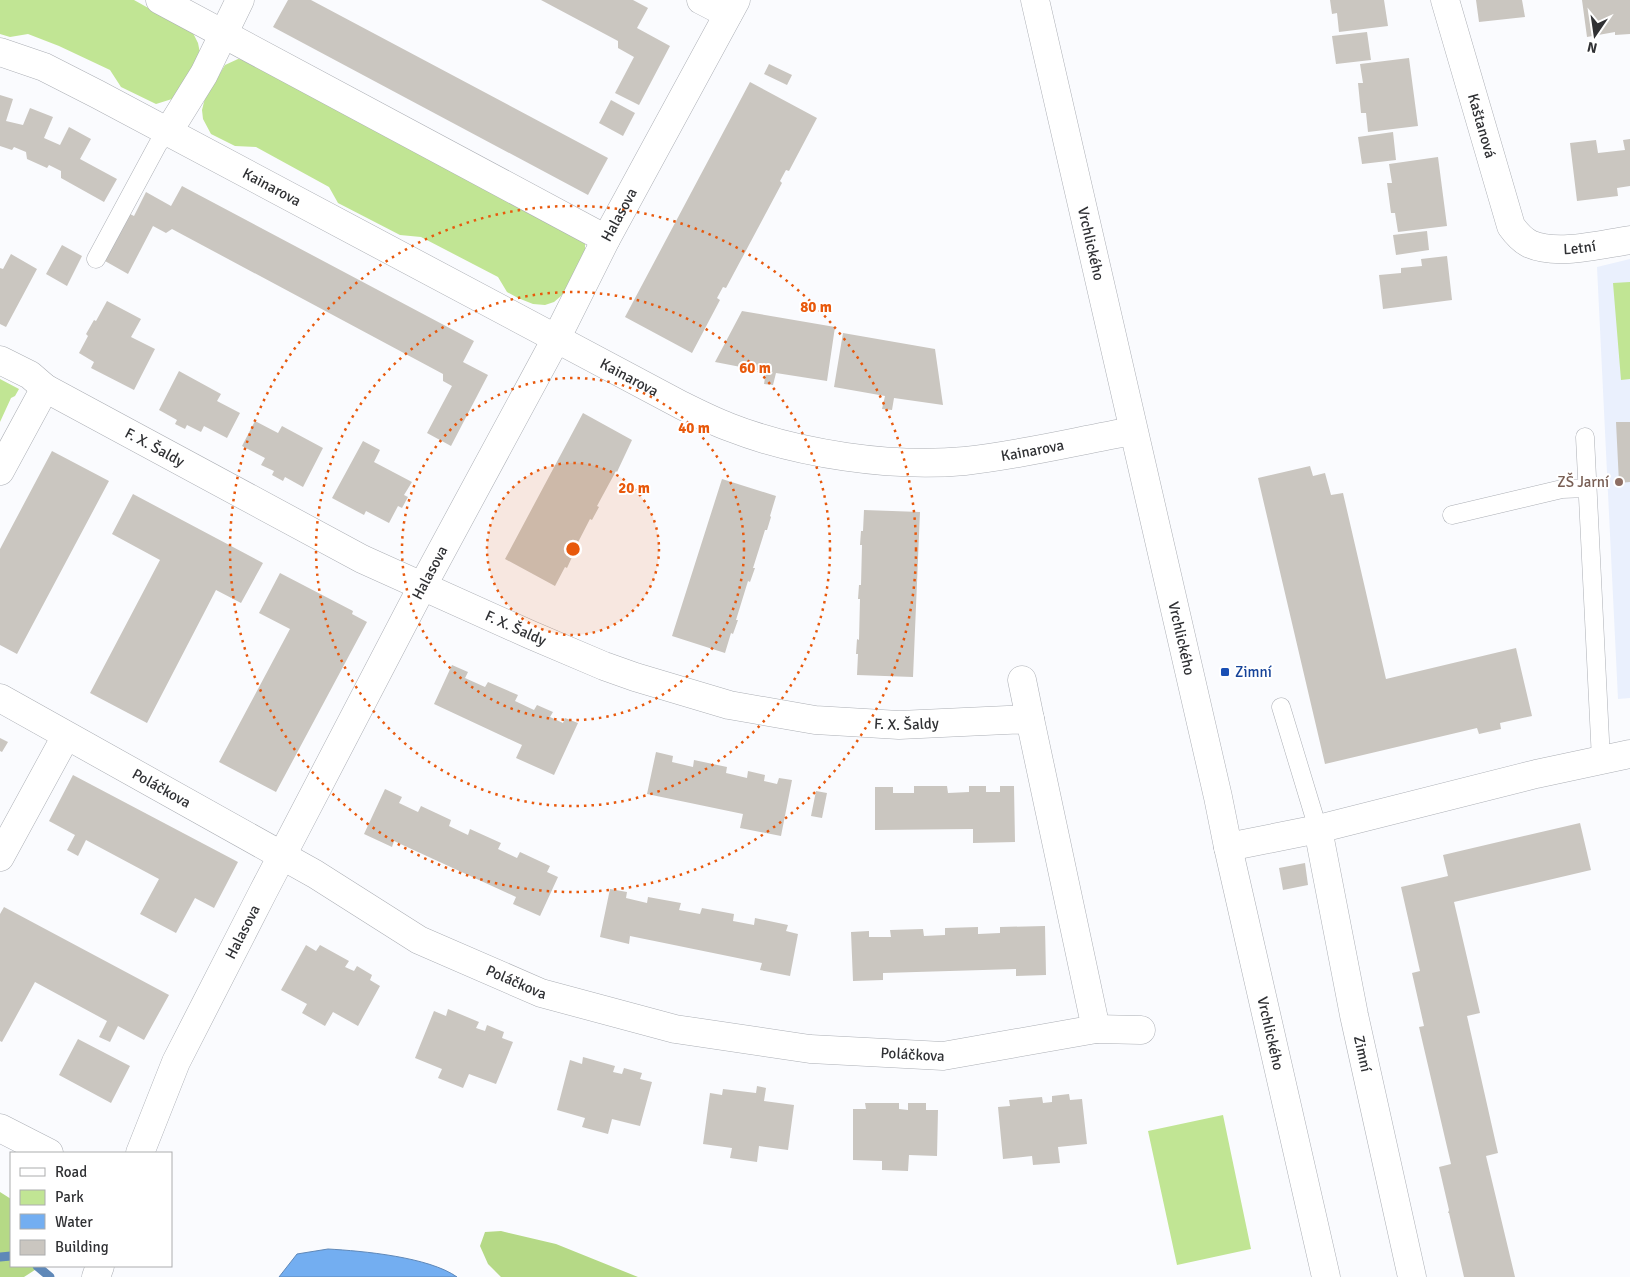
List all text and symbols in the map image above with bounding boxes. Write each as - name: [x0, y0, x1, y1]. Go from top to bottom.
- north arrow: [1570, 10, 1620, 60]
- text: N: [1586, 38, 1599, 57]
- street label: Kaštanová: [1464, 91, 1500, 160]
- street label: Kainarova: [239, 164, 304, 210]
- street label: Halasova: [597, 185, 641, 245]
- street label: Vrchlického: [1074, 205, 1108, 282]
- street label: Letní: [1563, 237, 1597, 258]
- text: 80 m: [800, 298, 832, 316]
- street label: Kainarova: [597, 355, 662, 400]
- text: 60 m: [739, 359, 771, 377]
- text: 40 m: [678, 419, 710, 437]
- street label: F. X. Šaldy: [122, 424, 188, 470]
- street label: Kainarova: [1000, 436, 1066, 465]
- place label: ZŠ Jarní: [1557, 472, 1609, 491]
- marker: ZŠ Jarní: [1613, 476, 1625, 488]
- text: 20 m: [618, 479, 650, 497]
- centre of rings: [564, 540, 582, 558]
- street label: Halasova: [408, 543, 452, 603]
- street label: Vrchlického: [1164, 600, 1199, 677]
- street label: F. X. Šaldy: [482, 607, 549, 649]
- place label: Zimní: [1235, 663, 1272, 681]
- marker: Zimní: [1219, 666, 1231, 678]
- street label: F. X. Šaldy: [873, 714, 939, 734]
- street label: Poláčkova: [129, 765, 194, 812]
- street label: Halasova: [221, 902, 264, 962]
- street label: Poláčkova: [483, 961, 548, 1003]
- street label: Vrchlického: [1253, 995, 1288, 1072]
- street label: Zimní: [1350, 1034, 1375, 1073]
- street label: Poláčkova: [880, 1044, 945, 1065]
- legend: [10, 1152, 172, 1267]
- text: Road: [55, 1163, 87, 1181]
- text: Park: [55, 1188, 84, 1206]
- text: Water: [55, 1213, 93, 1231]
- text: Building: [55, 1238, 109, 1256]

